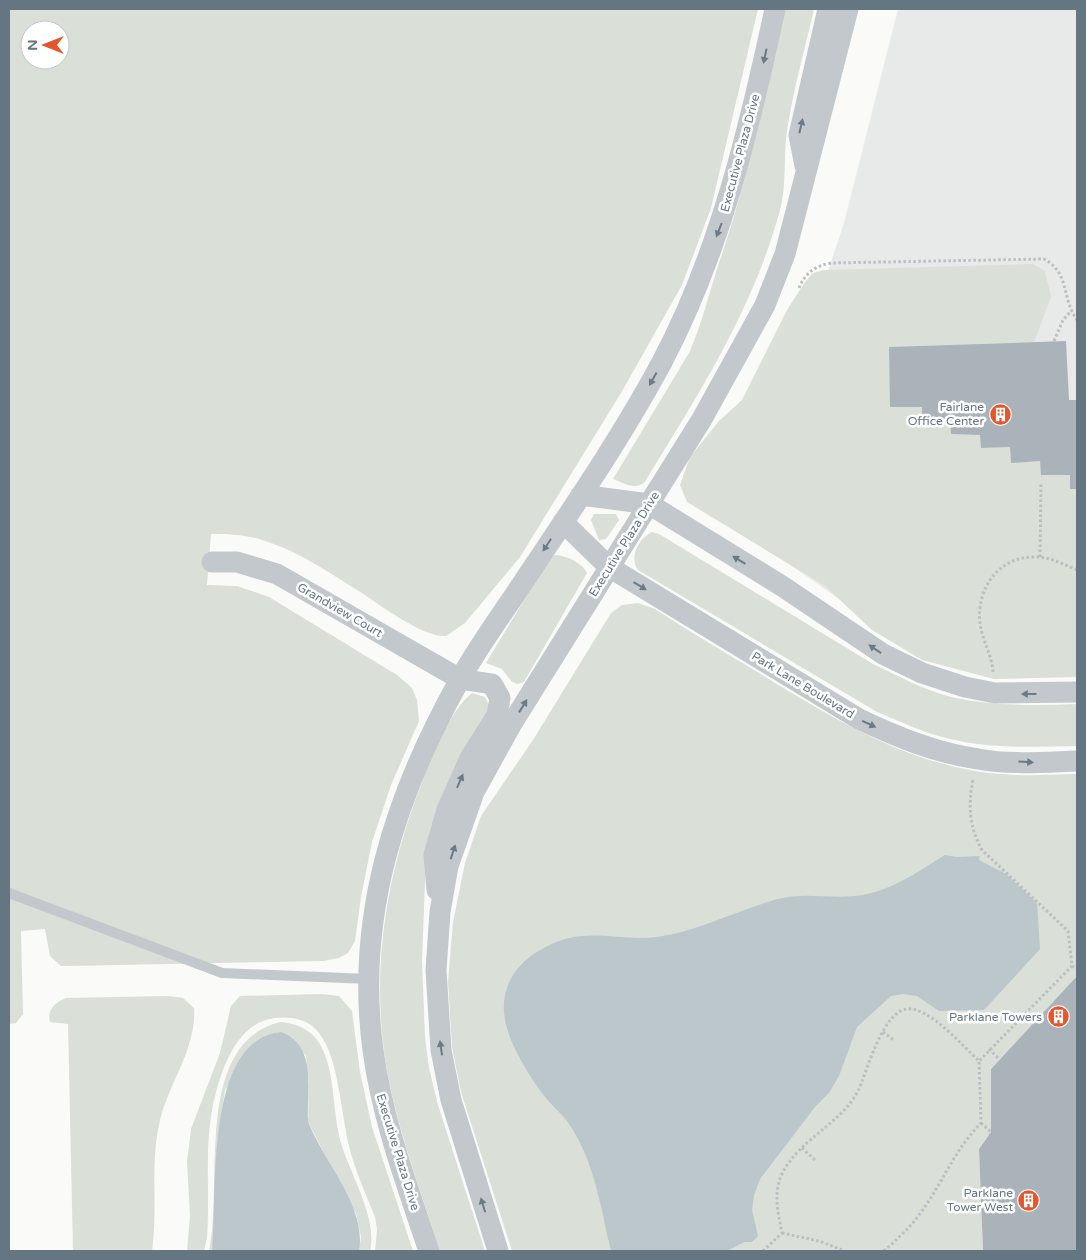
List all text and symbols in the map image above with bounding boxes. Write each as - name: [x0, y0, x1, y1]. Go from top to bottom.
- north arrow: [20, 20, 70, 70]
- text: N: [24, 39, 41, 51]
- one-way arrow: [761, 49, 769, 64]
- street label: Executive Plaza Drive: [718, 92, 763, 213]
- one-way arrow: [797, 118, 805, 133]
- one-way arrow: [714, 223, 722, 237]
- one-way arrow: [648, 372, 657, 385]
- place label: Fairlane Office Center: [908, 400, 984, 428]
- building icon: Fairlane Office Center: [988, 402, 1012, 426]
- street label: Executive Plaza Drive: [586, 489, 662, 599]
- one-way arrow: [542, 539, 552, 552]
- one-way arrow: [732, 555, 745, 564]
- street label: Grandview Court: [295, 580, 385, 640]
- one-way arrow: [633, 582, 646, 591]
- one-way arrow: [868, 644, 882, 654]
- street label: Park Lane Boulevard: [749, 649, 857, 721]
- one-way arrow: [1020, 690, 1036, 698]
- one-way arrow: [518, 700, 527, 713]
- one-way arrow: [862, 720, 876, 728]
- one-way arrow: [1018, 759, 1034, 767]
- one-way arrow: [456, 774, 464, 788]
- one-way arrow: [449, 845, 457, 860]
- building icon: Parklane Towers: [1046, 1005, 1070, 1029]
- place label: Parklane Towers: [949, 1010, 1042, 1024]
- one-way arrow: [437, 1040, 445, 1056]
- street label: Executive Plaza Drive: [374, 1092, 422, 1212]
- place label: Parklane Tower West: [947, 1186, 1013, 1214]
- building icon: Parklane Tower West: [1017, 1188, 1041, 1212]
- one-way arrow: [479, 1197, 487, 1212]

